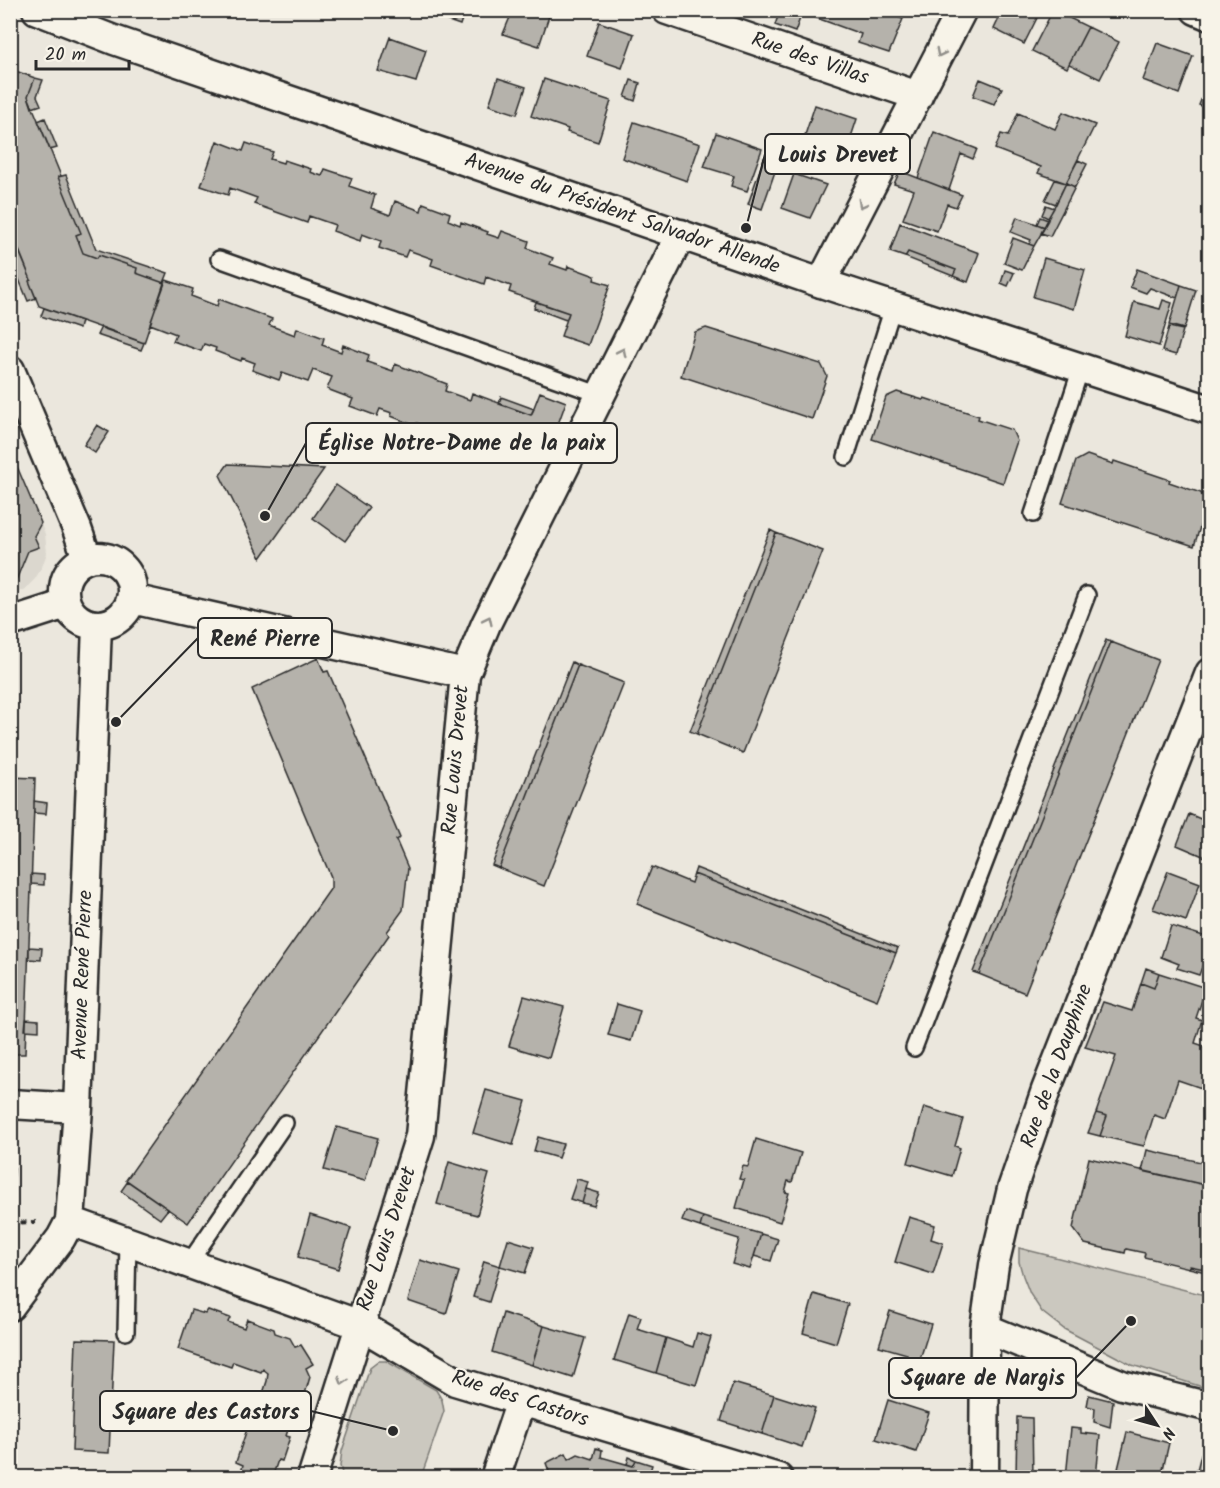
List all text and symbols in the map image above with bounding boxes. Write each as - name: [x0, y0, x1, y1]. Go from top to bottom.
- street label: Rue des Villas: [747, 23, 873, 95]
- scale bar: [36, 33, 129, 71]
- text: 20 m: [45, 41, 86, 70]
- one-way arrow: [936, 47, 947, 58]
- callout: Louis Drevet: [765, 134, 910, 174]
- text: Louis Drevet: [778, 139, 899, 174]
- street label: Avenue du Président Salvador Allende: [460, 144, 785, 284]
- one-way arrow: [858, 198, 869, 208]
- one-way arrow: [615, 347, 626, 358]
- callout: Église Notre-Dame de la paix: [306, 423, 617, 463]
- text: Église Notre-Dame de la paix: [319, 427, 606, 462]
- one-way arrow: [481, 616, 493, 627]
- callout: René Pierre: [198, 618, 332, 658]
- text: René Pierre: [210, 623, 320, 658]
- street label: Rue Louis Drevet: [433, 683, 479, 836]
- street label: Avenue René Pierre: [64, 889, 102, 1061]
- street label: Rue de la Dauphine: [1012, 979, 1102, 1153]
- street label: Rue Louis Drevet: [348, 1162, 426, 1315]
- callout: Square de Nargis: [889, 1358, 1076, 1398]
- street label: Rue des Castors: [447, 1361, 593, 1437]
- text: Square de Nargis: [901, 1362, 1065, 1397]
- one-way arrow: [337, 1375, 350, 1386]
- callout: Square des Castors: [100, 1391, 311, 1431]
- north arrow: [1127, 1395, 1187, 1455]
- text: Square des Castors: [112, 1396, 300, 1431]
- text: N: [1155, 1421, 1181, 1444]

